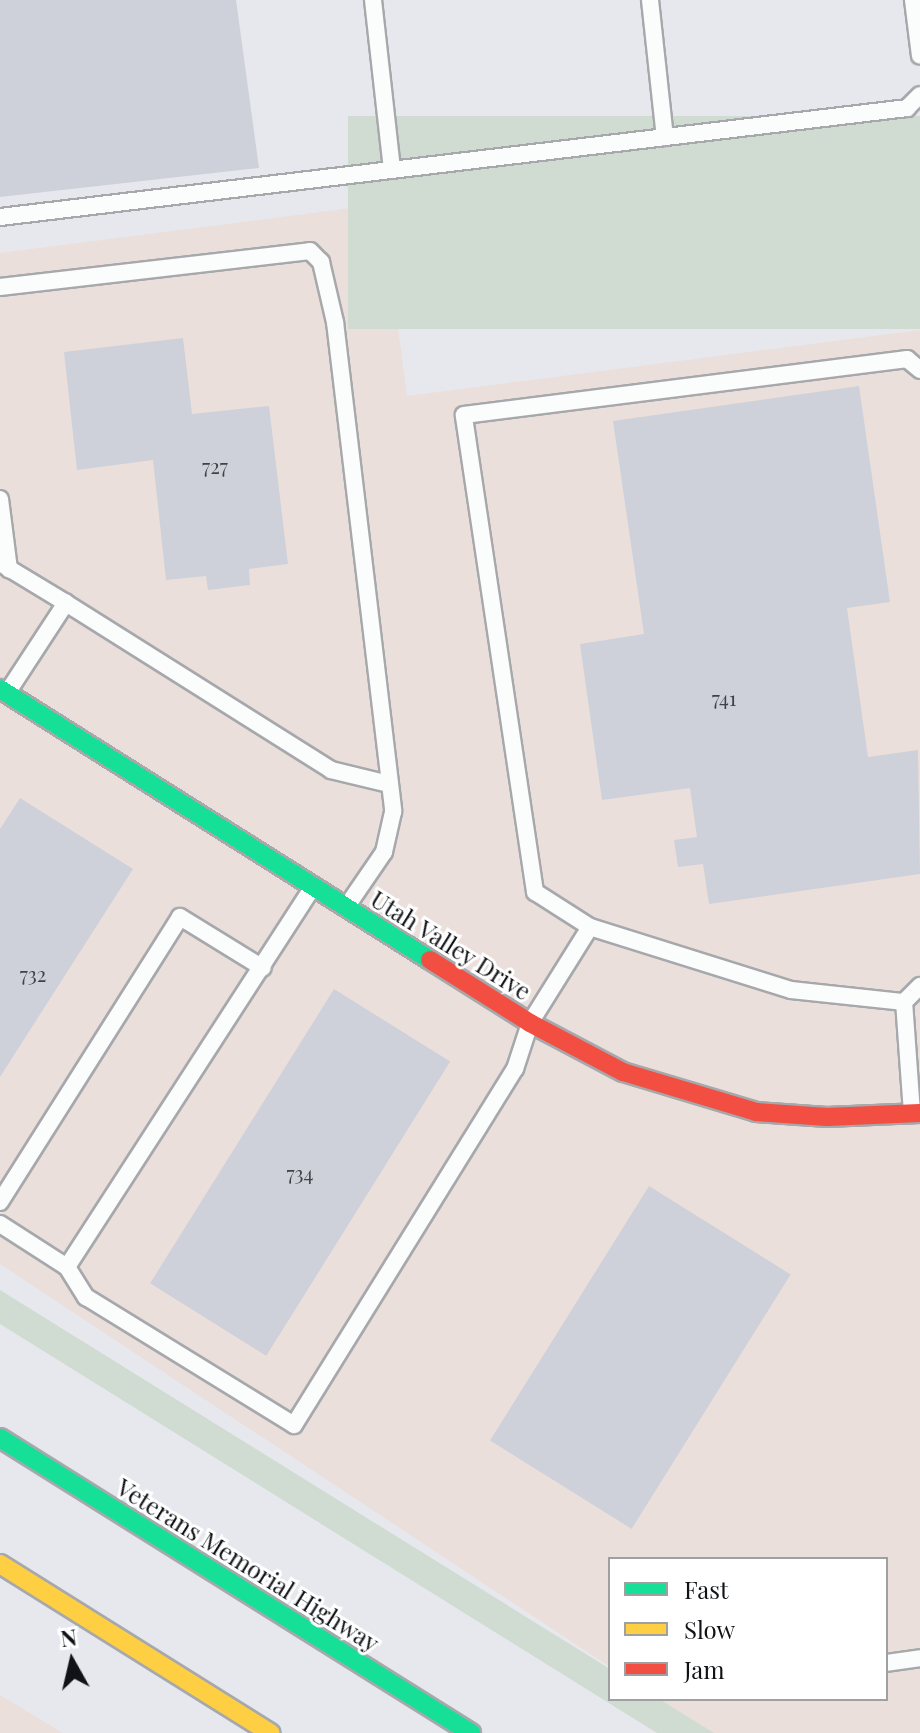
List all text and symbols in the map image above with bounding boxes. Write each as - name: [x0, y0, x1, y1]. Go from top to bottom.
- house number: 727: [202, 453, 228, 477]
- house number: 741: [712, 685, 736, 709]
- street label: Utah Valley Drive: [365, 884, 537, 1006]
- house number: 732: [20, 961, 46, 985]
- house number: 734: [286, 1160, 314, 1184]
- street label: Veterans Memorial Highway: [112, 1472, 384, 1658]
- legend: [608, 1557, 888, 1701]
- text: Fast: [684, 1573, 729, 1605]
- text: Slow: [684, 1613, 735, 1645]
- north arrow: [32, 1621, 112, 1701]
- text: N: [59, 1621, 79, 1653]
- text: Jam: [684, 1653, 725, 1685]

